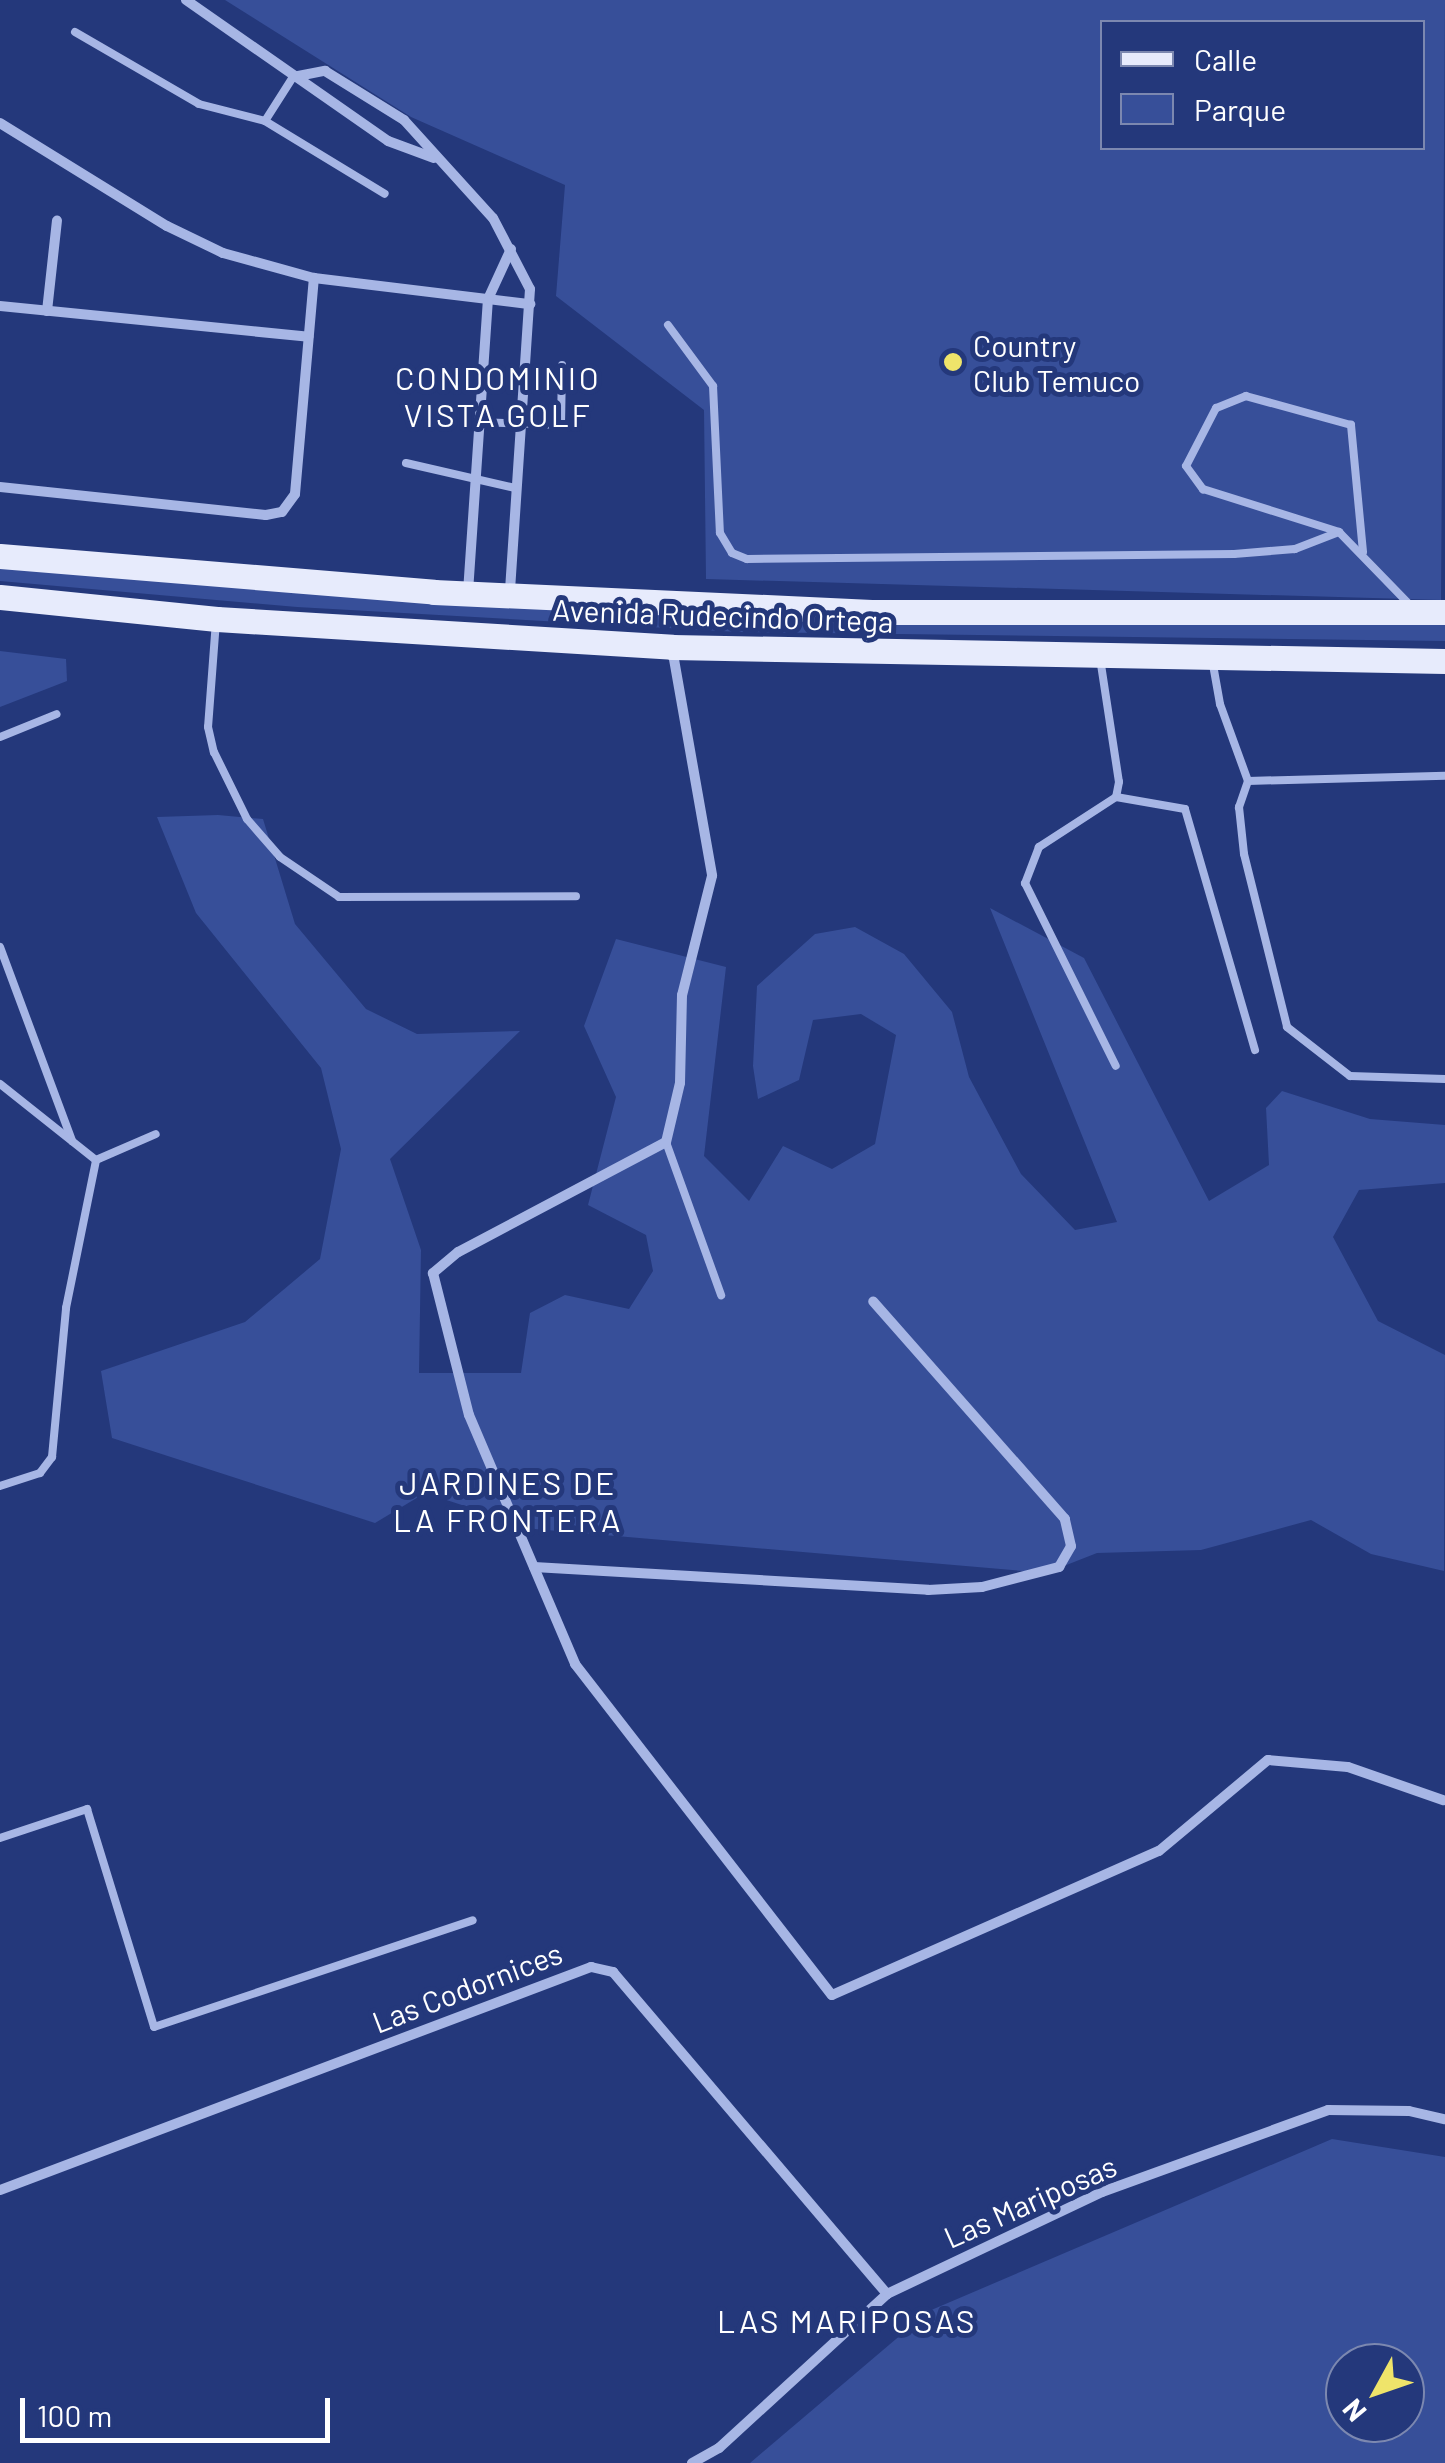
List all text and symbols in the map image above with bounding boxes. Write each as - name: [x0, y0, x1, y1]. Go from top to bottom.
- legend: [1100, 20, 1425, 150]
- text: Calle: [1194, 41, 1257, 77]
- text: Parque: [1194, 91, 1286, 127]
- place label: Country Club Temuco: [973, 327, 1140, 398]
- marker: Country Club Temuco: [942, 351, 964, 373]
- district label: CONDOMINIO VISTA GOLF: [395, 359, 601, 434]
- street label: Avenida Rudecindo Ortega: [552, 591, 894, 639]
- district label: JARDINES DE LA FRONTERA: [393, 1464, 623, 1539]
- street label: Las Codornices: [367, 1934, 567, 2040]
- street label: Las Mariposas: [938, 2147, 1122, 2255]
- district label: LAS MARIPOSAS: [717, 2301, 977, 2339]
- north arrow: [1325, 2343, 1425, 2443]
- scale bar: [25, 2378, 335, 2440]
- text: N: [1335, 2393, 1373, 2429]
- text: 100 m: [37, 2397, 112, 2433]

